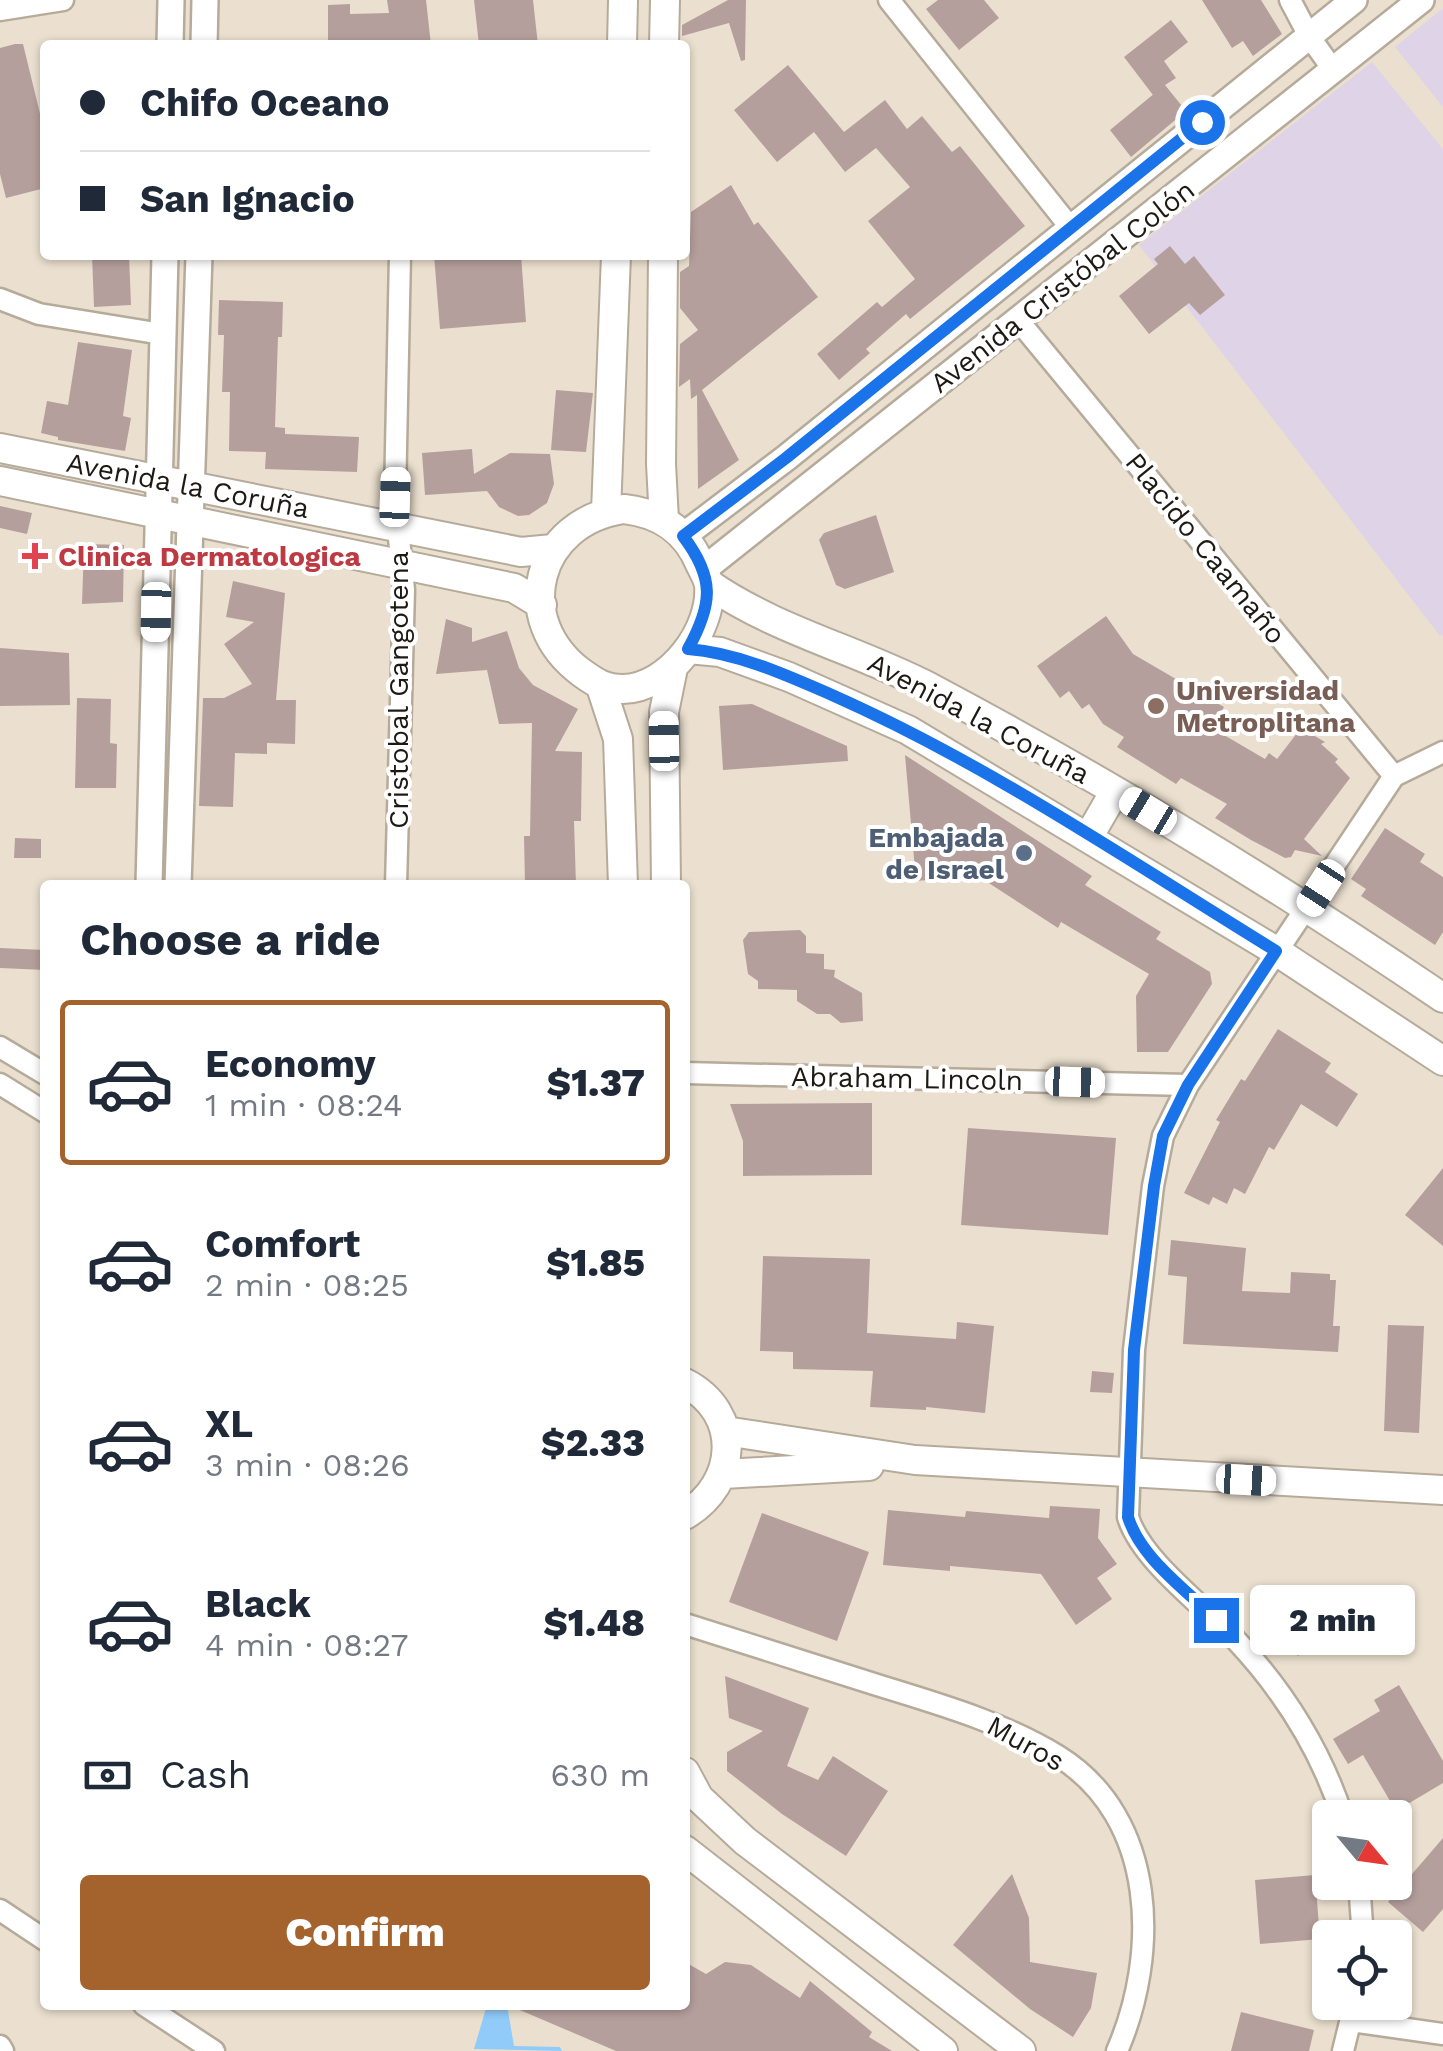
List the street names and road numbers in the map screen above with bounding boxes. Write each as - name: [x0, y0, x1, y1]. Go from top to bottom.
- street label: Avenida Cristóbal Colón: [924, 173, 1201, 400]
- street label: Avenida la Coruña: [64, 446, 312, 525]
- street label: Placido Caamaño: [1118, 446, 1293, 650]
- street label: Cristobal Gangotena: [382, 551, 415, 829]
- street label: Avenida la Coruña: [862, 646, 1095, 791]
- street label: Abraham Lincoln: [791, 1060, 1023, 1097]
- street label: Muros: [981, 1709, 1070, 1778]

